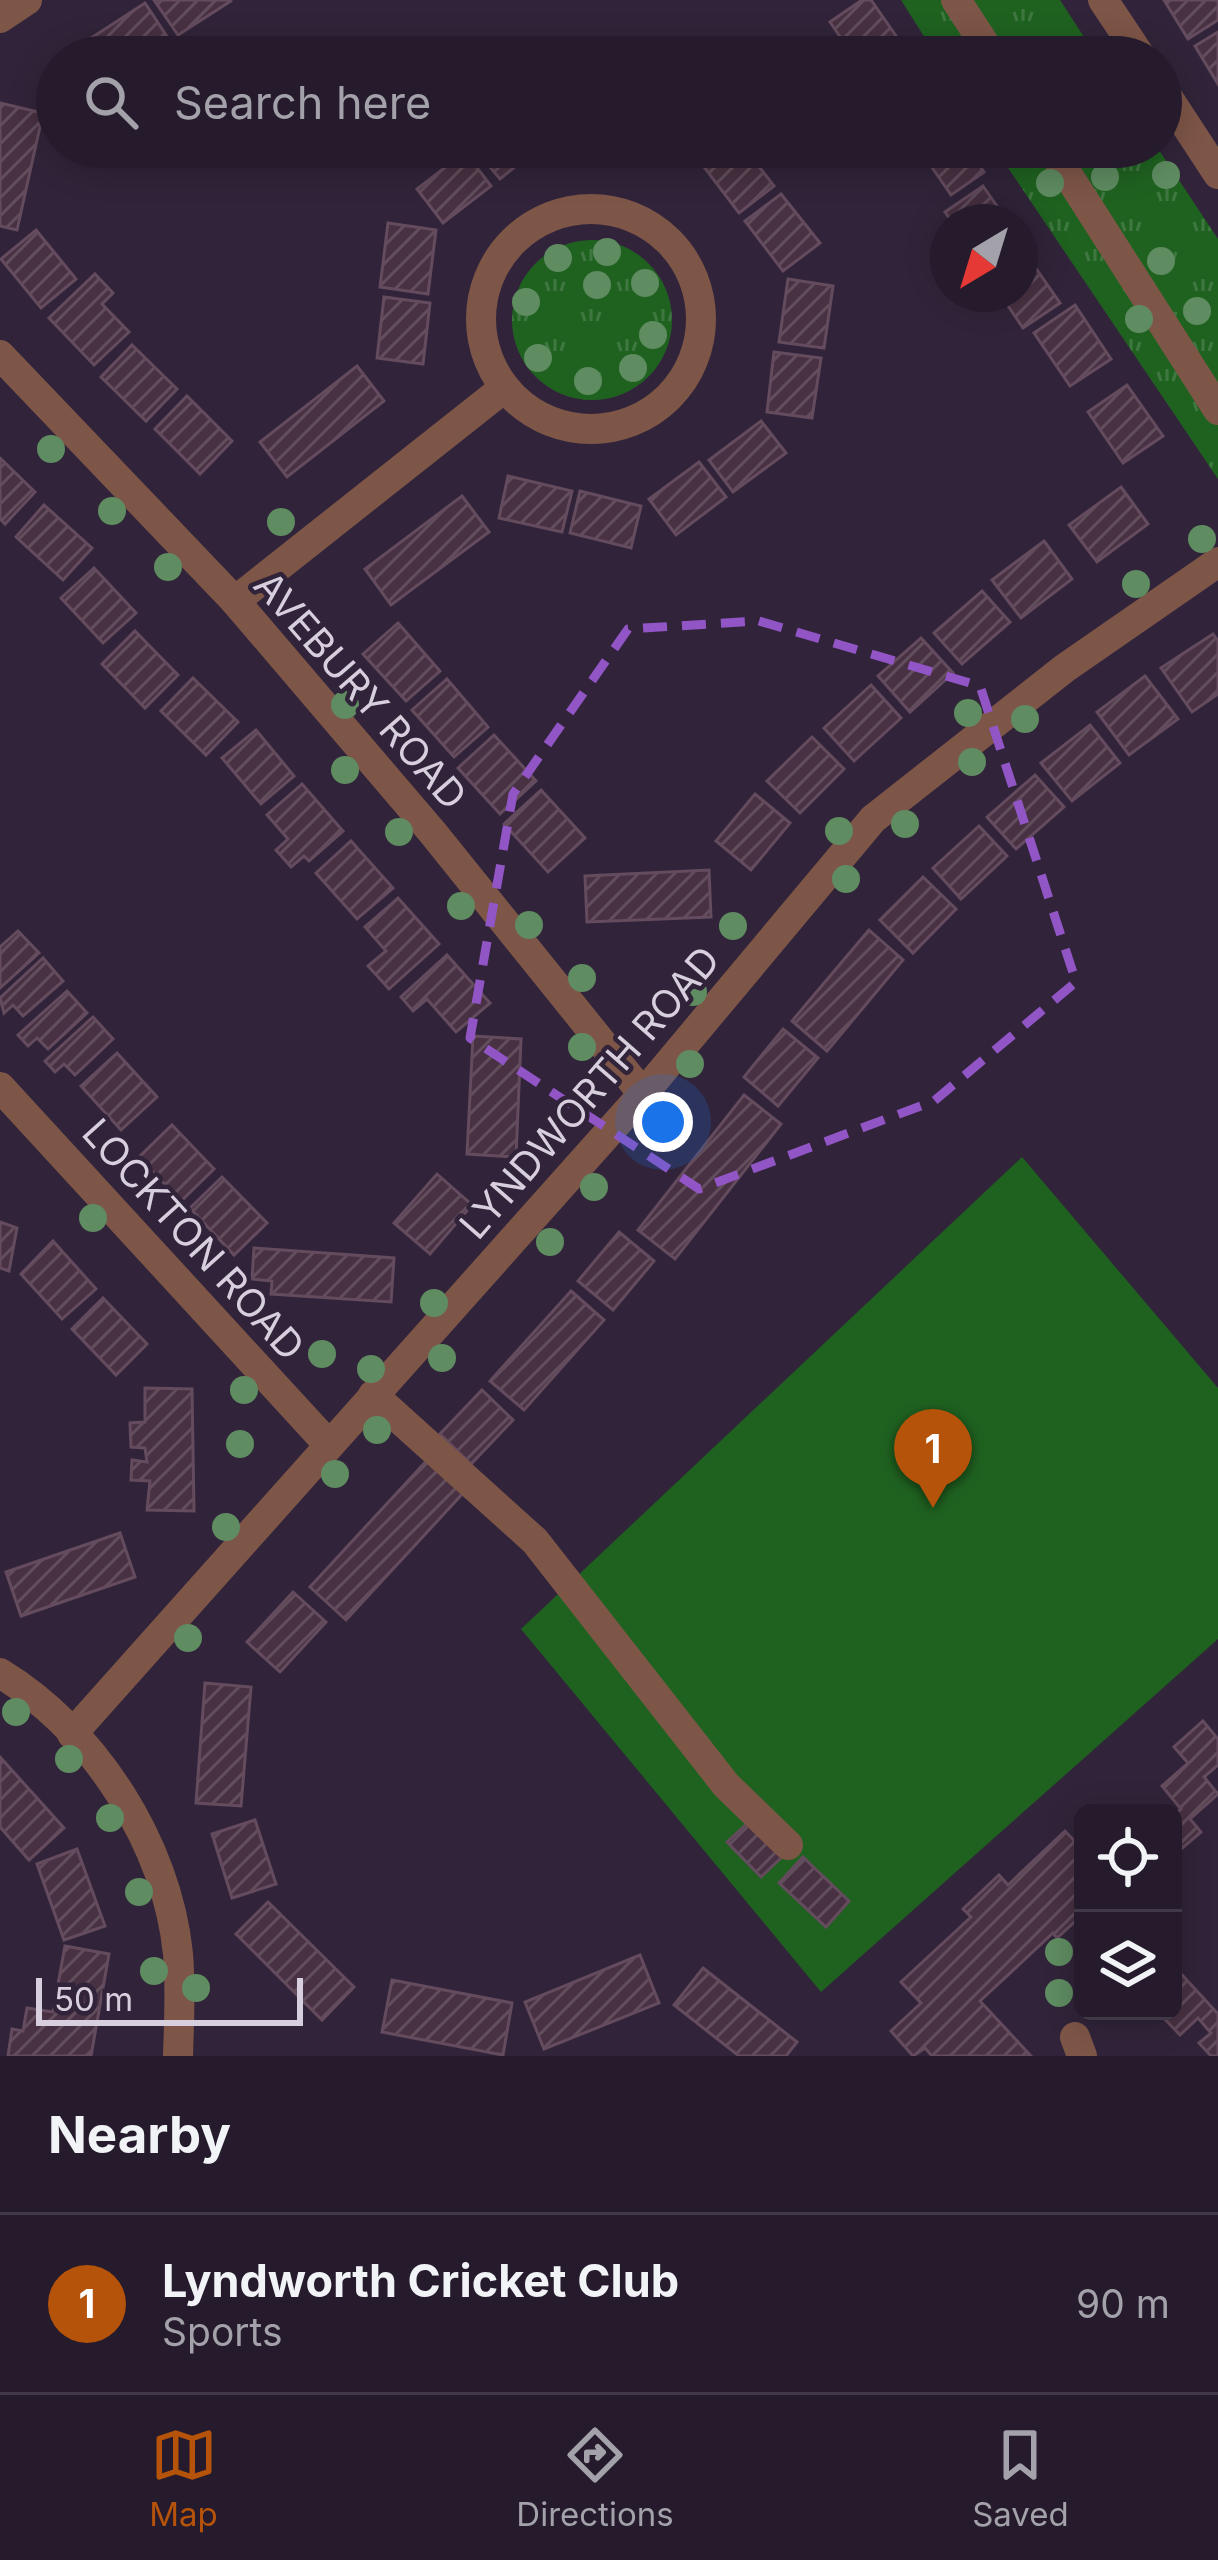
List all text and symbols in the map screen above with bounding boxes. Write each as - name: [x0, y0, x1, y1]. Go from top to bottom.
- search box: [36, 36, 1182, 168]
- icon: search: [78, 69, 144, 135]
- text: Search here: [174, 75, 431, 130]
- north arrow: [930, 204, 1038, 312]
- street label: AVEBURY ROAD: [245, 562, 477, 818]
- street label: LYNDWORTH ROAD: [449, 936, 729, 1248]
- your location: [633, 1092, 693, 1152]
- street label: LOCKTON ROAD: [73, 1109, 315, 1369]
- pin: 1: [894, 1409, 972, 1508]
- map controls: [1074, 1804, 1182, 2020]
- button: locate: [1074, 1804, 1182, 1912]
- button: layers: [1074, 1912, 1182, 2020]
- scale bar: [36, 1972, 303, 2025]
- text: 50 m: [54, 1979, 133, 2019]
- text: Nearby: [48, 2104, 231, 2165]
- text: Lyndworth Cricket Club: [162, 2253, 679, 2308]
- text: 1: [79, 2280, 95, 2327]
- text: 90 m: [1076, 2280, 1170, 2327]
- text: Sports: [162, 2308, 283, 2355]
- tab: Map: [149, 2422, 218, 2534]
- tab: Directions: [516, 2422, 674, 2534]
- tab: Saved: [972, 2422, 1069, 2534]

